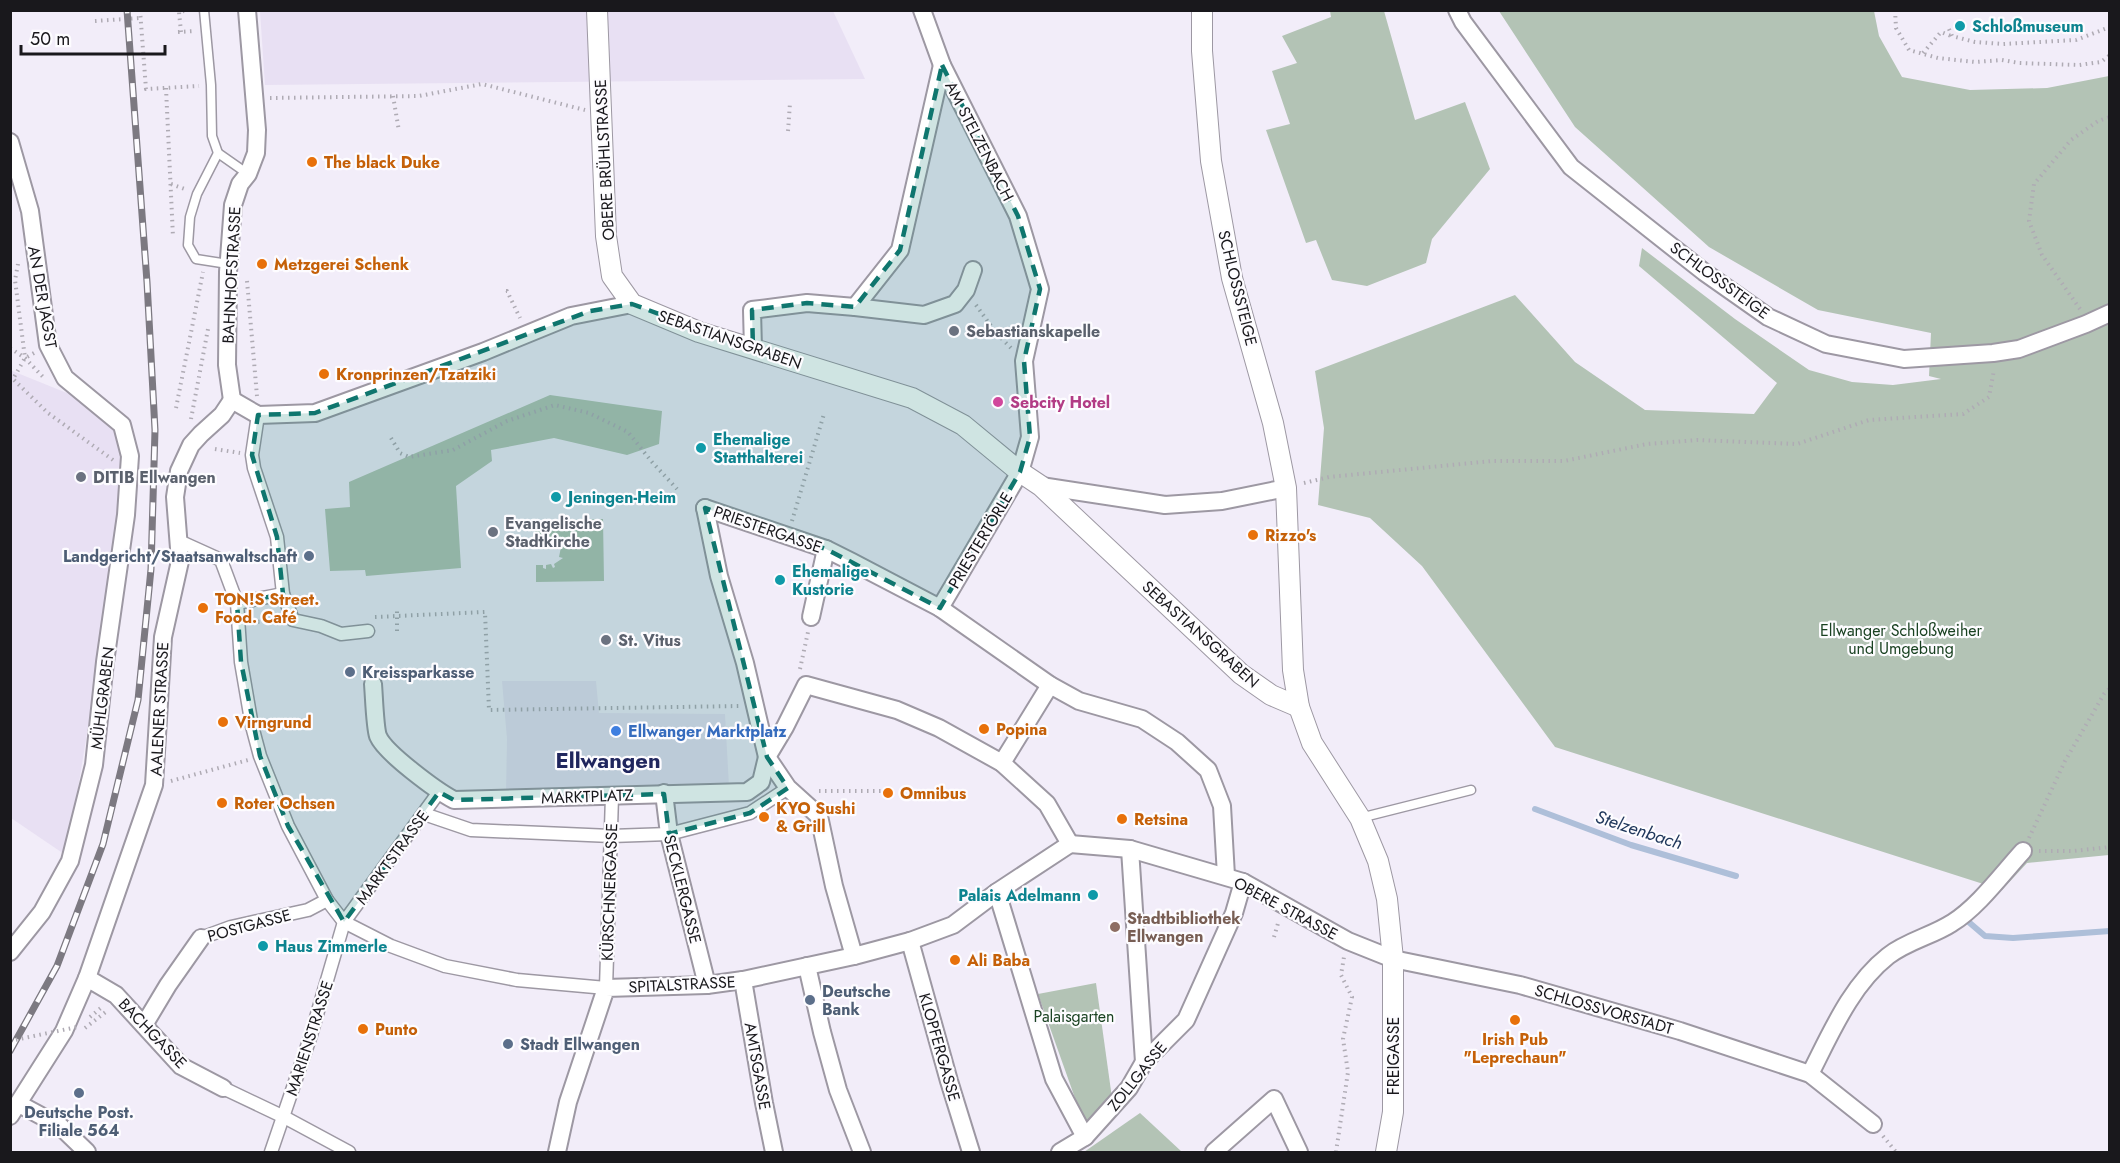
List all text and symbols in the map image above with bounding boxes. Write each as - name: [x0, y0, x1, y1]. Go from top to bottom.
- place label: Schloßmuseum: [1972, 15, 2084, 38]
- scale bar: [21, 18, 165, 56]
- marker: Schloßmuseum: [1953, 19, 1967, 33]
- text: 50 m: [30, 26, 70, 52]
- street label: AM STELZENBACH: [939, 77, 1020, 205]
- street label: OBERE BRÜHLSTRASSE: [589, 79, 620, 241]
- place label: The black Duke: [324, 151, 440, 174]
- marker: The black Duke: [305, 155, 319, 169]
- street label: BAHNHOFSTRASSE: [216, 206, 247, 344]
- street label: SCHLOSSSTEIGE: [1212, 228, 1263, 348]
- street label: SCHLOSSSTEIGE: [1665, 236, 1774, 324]
- street label: AN DER JAGST: [22, 244, 63, 351]
- place label: Metzgerei Schenk: [274, 253, 410, 276]
- marker: Metzgerei Schenk: [255, 257, 269, 271]
- street label: SEBASTIANSGRABEN: [655, 304, 805, 375]
- place label: Sebastianskapelle: [966, 320, 1100, 343]
- marker: Sebastianskapelle: [947, 324, 961, 338]
- place label: Kronprinzen/Tzatziki: [336, 363, 496, 386]
- marker: Kronprinzen/Tzatziki: [317, 367, 331, 381]
- place label: Sebcity Hotel: [1010, 391, 1110, 414]
- marker: Sebcity Hotel: [991, 395, 1005, 409]
- place label: Ehemalige Statthalterei: [713, 428, 803, 469]
- marker: Ehemalige Statthalterei: [694, 441, 708, 455]
- place label: DITIB Ellwangen: [93, 466, 216, 489]
- marker: DITIB Ellwangen: [74, 470, 88, 484]
- place label: Jeningen-Heim: [565, 486, 676, 509]
- street label: PRIESTERTÖRLE: [943, 488, 1018, 593]
- marker: Jeningen-Heim: [549, 490, 563, 504]
- street label: PRIESTERGASSE: [711, 500, 825, 559]
- place label: Evangelische Stadtkirche: [505, 512, 602, 553]
- place label: Rizzo's: [1265, 524, 1316, 547]
- marker: Evangelische Stadtkirche: [486, 525, 500, 539]
- marker: Rizzo's: [1246, 528, 1260, 542]
- place label: Landgericht/Staatsanwaltschaft: [63, 545, 298, 568]
- marker: Landgericht/Staatsanwaltschaft: [302, 549, 316, 563]
- place label: Ehemalige Kustorie: [792, 560, 869, 601]
- marker: Ehemalige Kustorie: [773, 573, 787, 587]
- street label: SEBASTIANSGRABEN: [1137, 575, 1264, 693]
- place label: TON!S Street. Food. Café: [215, 588, 319, 629]
- marker: TON!S Street. Food. Café: [196, 601, 210, 615]
- park label: Ellwanger Schloßweiher und Umgebung: [1820, 619, 1983, 660]
- place label: St. Vitus: [618, 629, 681, 652]
- marker: St. Vitus: [599, 633, 613, 647]
- street label: AALENER STRASSE: [144, 641, 175, 777]
- street label: MÜHLGRABEN: [85, 645, 120, 751]
- place label: Kreissparkasse: [362, 661, 474, 684]
- marker: Kreissparkasse: [343, 665, 357, 679]
- place label: Virngrund: [234, 711, 312, 734]
- marker: Virngrund: [216, 715, 230, 729]
- place label: Popina: [996, 718, 1047, 741]
- place label: Ellwanger Marktplatz: [628, 720, 787, 743]
- marker: Popina: [977, 722, 991, 736]
- marker: Ellwanger Marktplatz: [609, 724, 623, 738]
- district label: Ellwangen: [555, 744, 661, 776]
- place label: Omnibus: [900, 782, 966, 805]
- street label: MARKTPLATZ: [541, 783, 634, 810]
- marker: Omnibus: [881, 786, 895, 800]
- place label: Roter Ochsen: [234, 792, 335, 815]
- marker: Roter Ochsen: [215, 796, 229, 810]
- place label: KYO Sushi & Grill: [776, 797, 855, 838]
- water label: Stelzenbach: [1592, 804, 1686, 856]
- street label: MARKTSTRASSE: [350, 805, 434, 909]
- place label: Retsina: [1134, 808, 1188, 831]
- marker: KYO Sushi & Grill: [757, 810, 771, 824]
- marker: Retsina: [1115, 812, 1129, 826]
- street label: KÜRSCHNERGASSE: [596, 823, 623, 961]
- street label: SECKLERGASSE: [658, 832, 707, 946]
- street label: OBERE STRASSE: [1230, 871, 1342, 946]
- place label: Palais Adelmann: [958, 884, 1081, 907]
- marker: Palais Adelmann: [1086, 888, 1100, 902]
- street label: POSTGASSE: [205, 903, 293, 948]
- place label: Stadtbibliothek Ellwangen: [1127, 907, 1241, 948]
- marker: Stadtbibliothek Ellwangen: [1108, 920, 1122, 934]
- place label: Haus Zimmerle: [275, 935, 387, 958]
- marker: Haus Zimmerle: [256, 939, 270, 953]
- place label: Ali Baba: [966, 949, 1030, 972]
- marker: Ali Baba: [948, 953, 962, 967]
- street label: SPITALSTRASSE: [628, 970, 736, 999]
- street label: MARIENSTRASSE: [280, 978, 339, 1099]
- street label: SCHLOSSVORSTADT: [1532, 979, 1676, 1040]
- place label: Deutsche Bank: [822, 980, 891, 1021]
- street label: KLOPFERGASSE: [913, 990, 966, 1104]
- street label: BACHGASSE: [113, 993, 192, 1074]
- marker: Deutsche Bank: [803, 993, 817, 1007]
- park label: Palaisgarten: [1034, 1005, 1114, 1028]
- marker: Irish Pub "Leprechaun": [1508, 1013, 1522, 1027]
- street label: FREIGASSE: [1382, 1017, 1405, 1095]
- place label: Punto: [375, 1018, 418, 1041]
- street label: AMTSGASSE: [738, 1020, 777, 1112]
- marker: Punto: [356, 1022, 370, 1036]
- place label: Irish Pub "Leprechaun": [1463, 1028, 1567, 1069]
- place label: Stadt Ellwangen: [520, 1033, 640, 1056]
- marker: Stadt Ellwangen: [501, 1037, 515, 1051]
- street label: ZOLLGASSE: [1102, 1037, 1173, 1116]
- marker: Deutsche Post. Filiale 564: [72, 1086, 86, 1100]
- place label: Deutsche Post. Filiale 564: [24, 1101, 134, 1142]

